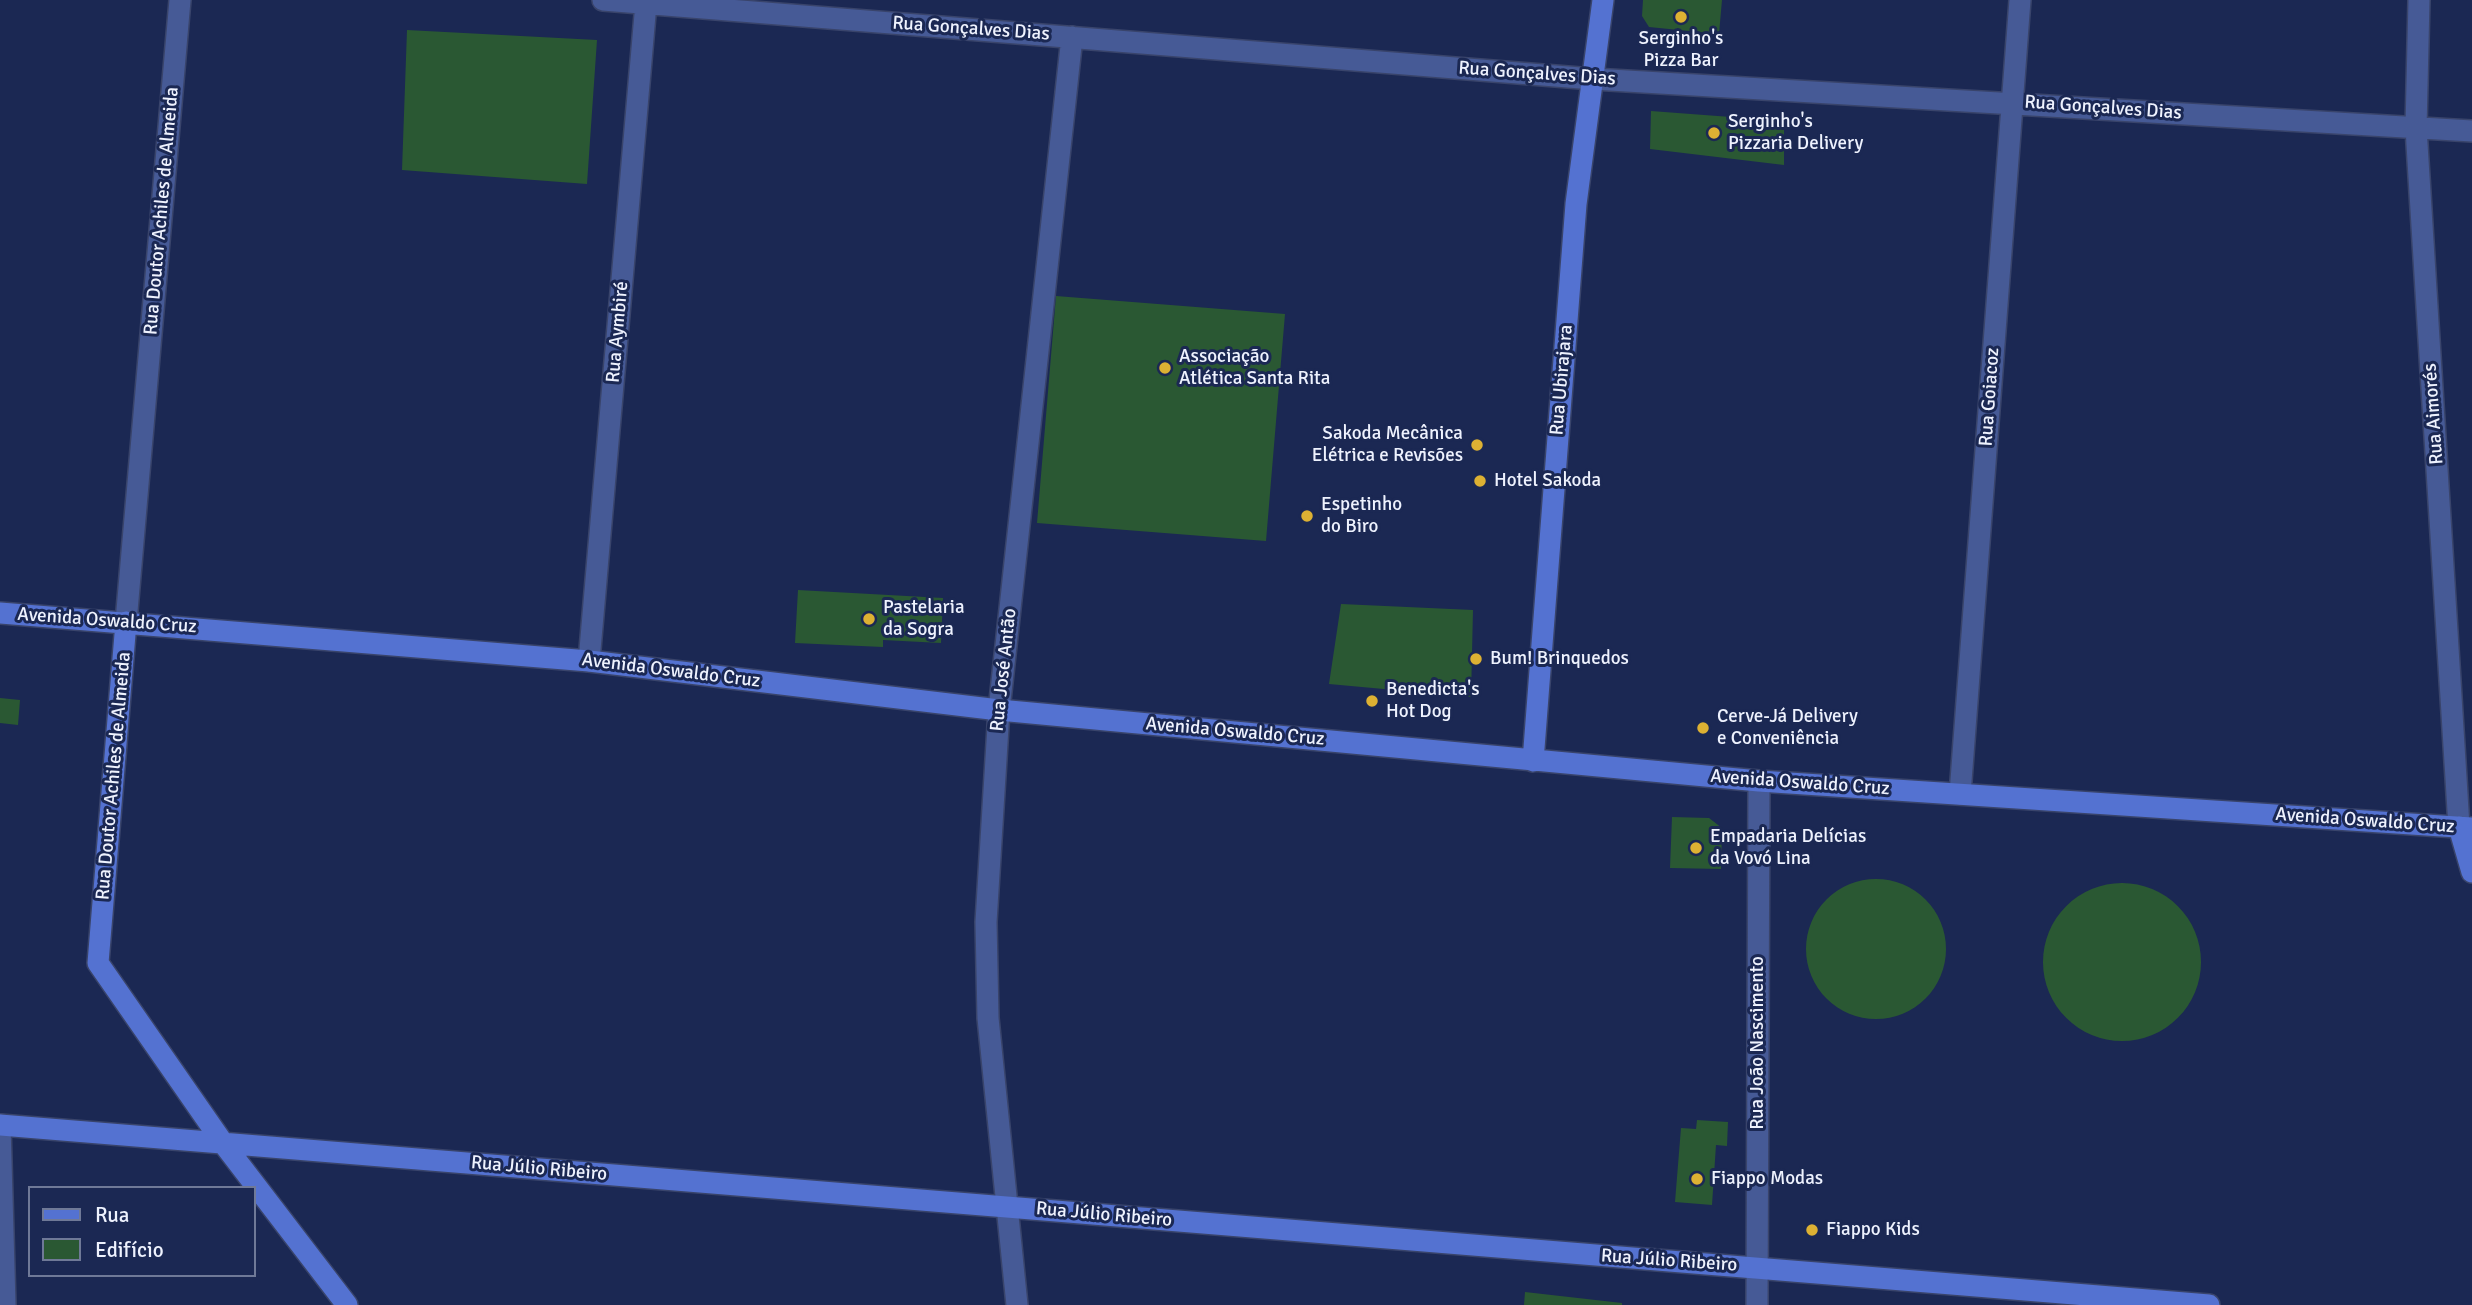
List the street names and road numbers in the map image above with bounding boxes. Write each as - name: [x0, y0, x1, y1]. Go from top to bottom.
- street label: Rua Gonçalves Dias: [892, 12, 1050, 46]
- street label: Rua Gonçalves Dias: [1458, 57, 1616, 91]
- street label: Rua Doutor Achiles de Almeida: [140, 86, 184, 336]
- street label: Rua Gonçalves Dias: [2024, 91, 2182, 125]
- street label: Rua Aymbiré: [602, 280, 634, 384]
- street label: Rua Ubirajara: [1546, 324, 1578, 436]
- street label: Rua Goiacoz: [1975, 347, 2005, 447]
- street label: Rua Aimorés: [2419, 363, 2449, 465]
- street label: Avenida Oswaldo Cruz: [17, 603, 197, 639]
- street label: Rua José Antão: [986, 607, 1022, 733]
- street label: Avenida Oswaldo Cruz: [581, 649, 761, 693]
- street label: Rua Doutor Achiles de Almeida: [92, 651, 136, 901]
- street label: Avenida Oswaldo Cruz: [1145, 713, 1325, 751]
- street label: Avenida Oswaldo Cruz: [1710, 765, 1890, 801]
- street label: Avenida Oswaldo Cruz: [2275, 803, 2455, 839]
- street label: Rua João Nascimento: [1747, 956, 1769, 1130]
- street label: Rua Júlio Ribeiro: [470, 1152, 608, 1186]
- street label: Rua Júlio Ribeiro: [1035, 1198, 1173, 1232]
- street label: Rua Júlio Ribeiro: [1600, 1245, 1738, 1277]

